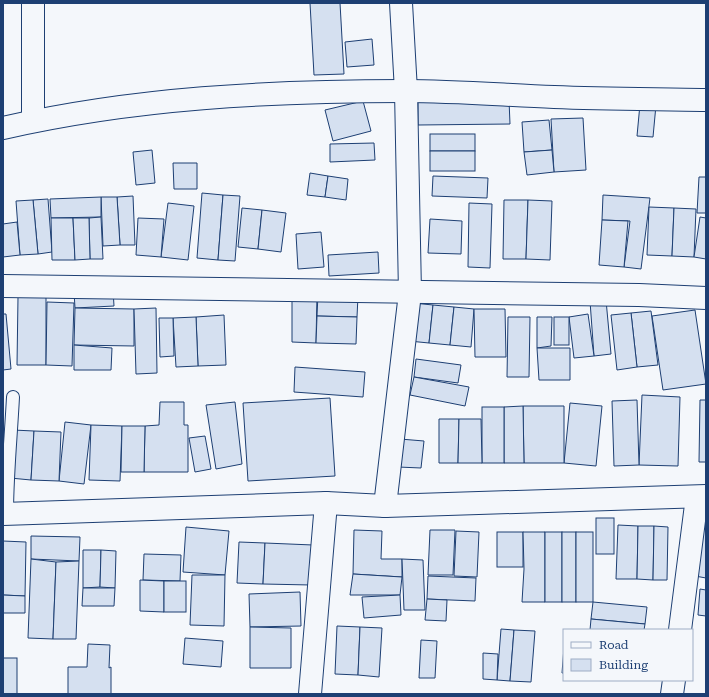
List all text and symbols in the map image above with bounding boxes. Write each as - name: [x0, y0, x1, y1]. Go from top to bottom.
- legend: [563, 629, 693, 681]
- text: Road: [599, 638, 629, 652]
- text: Building: [599, 658, 648, 672]

